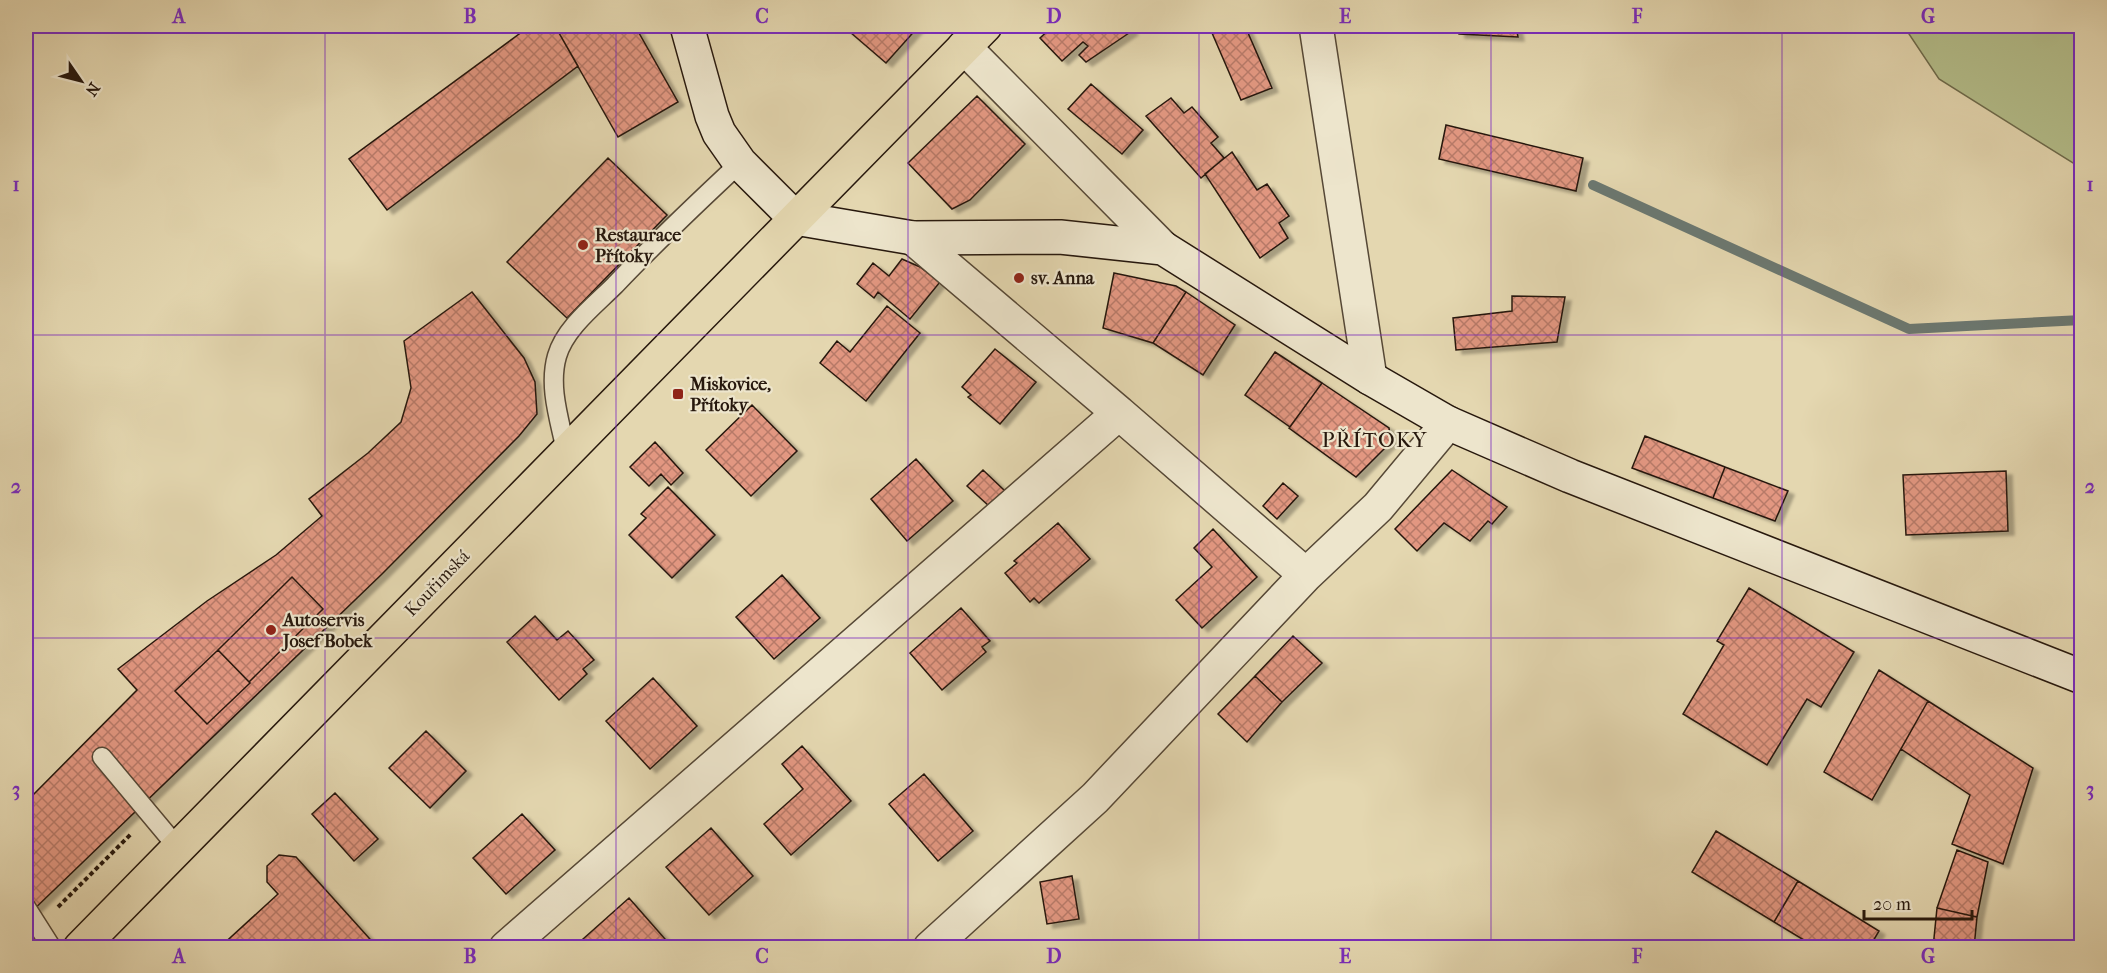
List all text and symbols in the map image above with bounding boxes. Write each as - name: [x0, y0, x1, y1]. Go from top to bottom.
- text: A: [171, 5, 187, 28]
- text: B: [463, 5, 477, 28]
- text: C: [755, 5, 769, 28]
- text: D: [1046, 5, 1062, 28]
- text: E: [1339, 5, 1351, 28]
- text: F: [1631, 5, 1643, 28]
- text: G: [1921, 5, 1935, 28]
- north arrow: [51, 51, 111, 111]
- text: N: [81, 79, 104, 100]
- text: 1: [12, 173, 20, 196]
- text: 1: [2086, 173, 2094, 196]
- place label: Restaurace Přítoky: [595, 225, 681, 267]
- marker: Restaurace Přítoky: [576, 238, 590, 252]
- place label: sv. Anna: [1031, 268, 1095, 289]
- marker: sv. Anna: [1012, 271, 1026, 285]
- place label: Miskovice, Přítoky: [689, 374, 771, 416]
- marker: Miskovice, Přítoky: [671, 387, 685, 401]
- district label: PŘÍTOKY: [1322, 428, 1428, 452]
- text: 2: [11, 475, 21, 498]
- text: 2: [2085, 475, 2095, 498]
- street label: Kouřimská: [401, 545, 475, 621]
- place label: Autoservis Josef Bobek: [281, 610, 373, 652]
- marker: Autoservis Josef Bobek: [264, 623, 278, 637]
- text: 3: [12, 778, 20, 801]
- text: 3: [2086, 778, 2094, 801]
- scale bar: [1864, 883, 1972, 921]
- text: 20 m: [1873, 894, 1911, 915]
- text: A: [171, 945, 187, 968]
- text: B: [463, 945, 477, 968]
- text: C: [755, 945, 769, 968]
- text: D: [1046, 945, 1062, 968]
- text: E: [1339, 945, 1351, 968]
- text: F: [1631, 945, 1643, 968]
- text: G: [1921, 945, 1935, 968]

